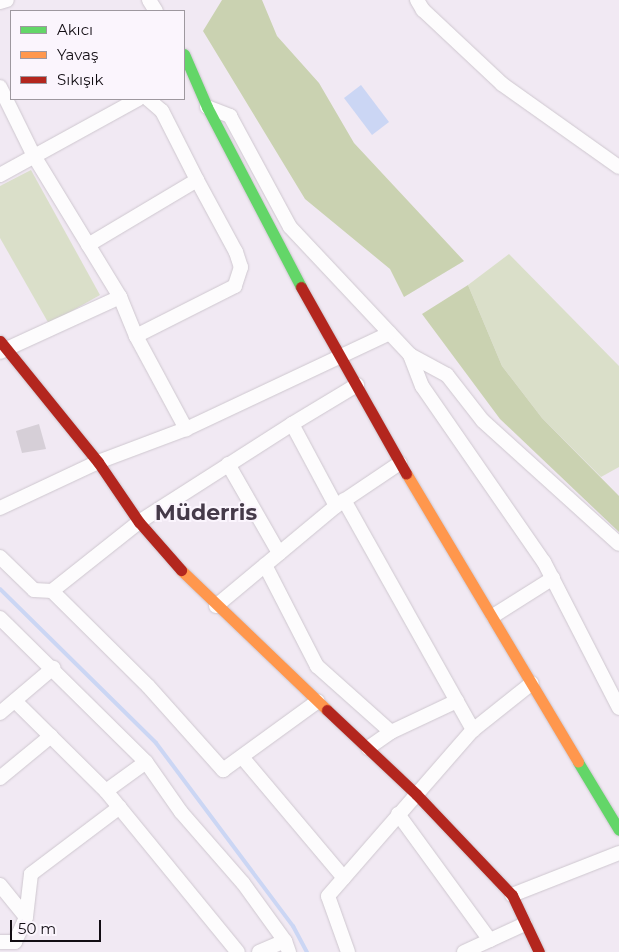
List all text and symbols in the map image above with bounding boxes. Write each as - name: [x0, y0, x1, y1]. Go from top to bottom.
- legend: [10, 10, 185, 100]
- text: Akıcı: [57, 20, 93, 39]
- text: Yavaş: [57, 45, 98, 64]
- text: Sıkışık: [57, 70, 103, 89]
- district label: Müderris: [155, 500, 257, 526]
- scale bar: [12, 910, 104, 942]
- text: 50 m: [18, 919, 56, 938]

